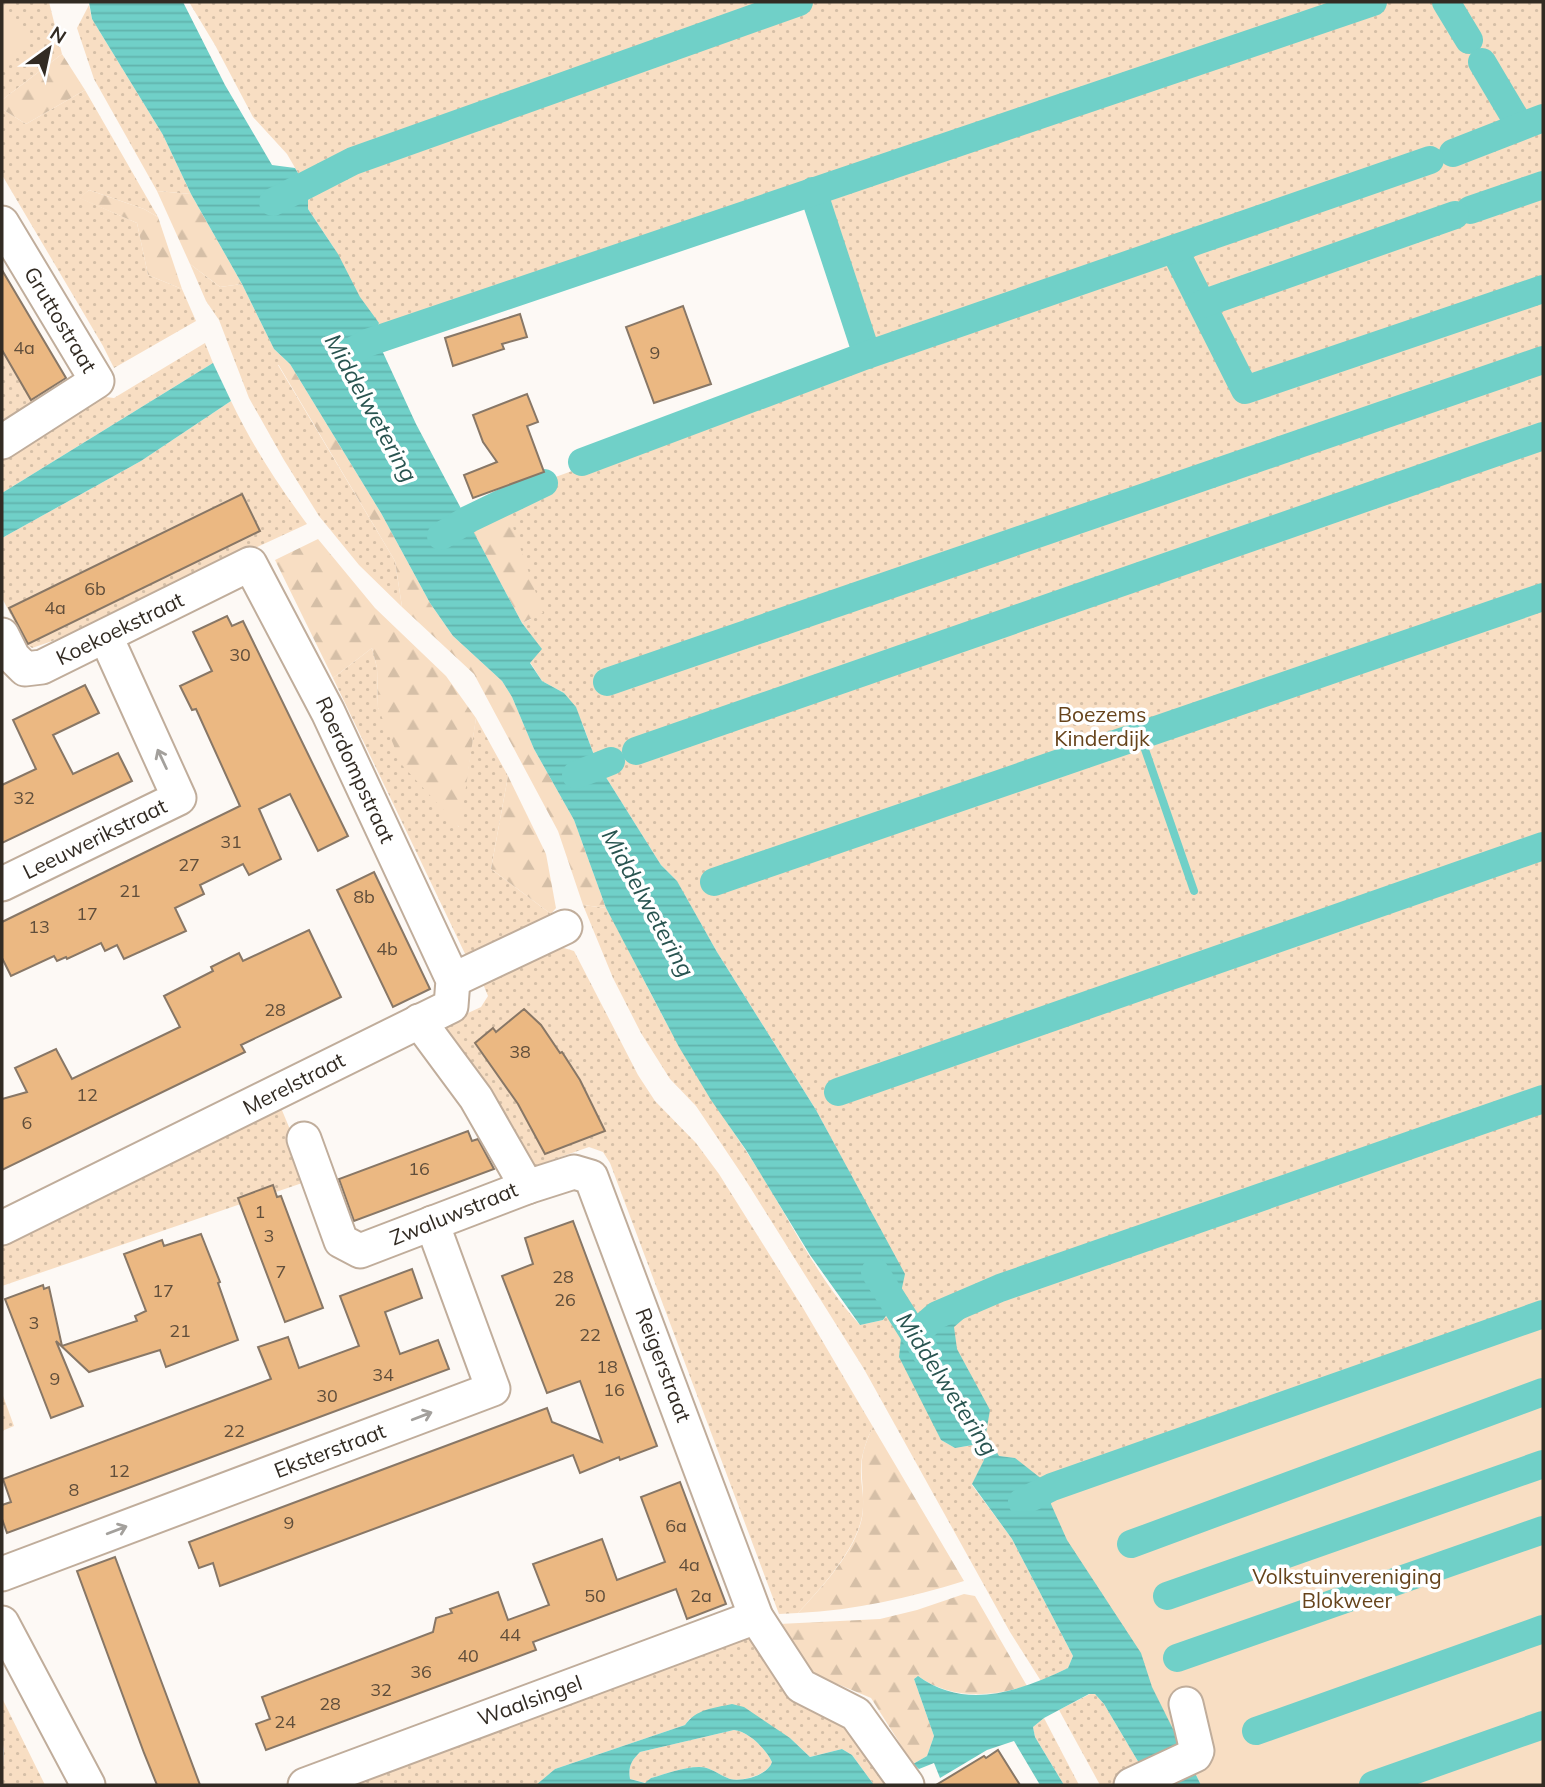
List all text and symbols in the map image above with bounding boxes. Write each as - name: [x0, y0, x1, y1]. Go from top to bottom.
- north arrow: [14, 14, 84, 84]
- text: N: [46, 21, 71, 49]
- street label: Gruttostraat: [19, 262, 103, 377]
- water label: Middelwetering: [319, 329, 424, 487]
- house number: 4a: [13, 336, 35, 359]
- house number: 9: [650, 341, 660, 364]
- house number: 6b: [84, 577, 106, 600]
- street label: Koekoekstraat: [51, 586, 188, 670]
- house number: 4a: [44, 596, 66, 619]
- house number: 30: [229, 643, 251, 666]
- street label: Roerdompstraat: [311, 692, 401, 847]
- park label: Boezems Kinderdijk: [1054, 701, 1150, 751]
- one-way arrow: [155, 749, 168, 770]
- house number: 32: [13, 786, 35, 809]
- street label: Leeuwerikstraat: [18, 792, 171, 884]
- water label: Middelwetering: [596, 824, 701, 982]
- house number: 31: [220, 830, 242, 853]
- house number: 27: [178, 853, 200, 876]
- house number: 21: [119, 879, 141, 902]
- house number: 8b: [353, 885, 375, 908]
- house number: 17: [76, 902, 98, 925]
- house number: 13: [28, 915, 50, 938]
- house number: 4b: [376, 937, 398, 960]
- house number: 28: [264, 998, 286, 1021]
- house number: 38: [509, 1040, 531, 1063]
- street label: Merelstraat: [238, 1046, 349, 1120]
- house number: 12: [76, 1083, 98, 1106]
- house number: 6: [22, 1111, 32, 1134]
- house number: 16: [408, 1157, 430, 1180]
- street label: Zwaluwstraat: [386, 1176, 521, 1250]
- house number: 1: [255, 1200, 265, 1223]
- house number: 3: [264, 1224, 274, 1247]
- house number: 7: [276, 1260, 286, 1283]
- house number: 28: [552, 1265, 574, 1288]
- house number: 17: [152, 1279, 174, 1302]
- house number: 26: [554, 1288, 576, 1311]
- street label: Reigerstraat: [630, 1304, 698, 1425]
- water label: Middelwetering: [890, 1307, 1005, 1461]
- house number: 3: [29, 1311, 39, 1334]
- house number: 21: [169, 1319, 191, 1342]
- house number: 22: [579, 1323, 601, 1346]
- house number: 18: [596, 1355, 618, 1378]
- house number: 34: [372, 1363, 394, 1386]
- house number: 9: [50, 1367, 60, 1390]
- house number: 16: [603, 1378, 625, 1401]
- house number: 30: [316, 1384, 338, 1407]
- one-way arrow: [411, 1409, 433, 1421]
- street label: Eksterstraat: [270, 1417, 389, 1483]
- house number: 22: [223, 1419, 245, 1442]
- house number: 12: [108, 1459, 130, 1482]
- house number: 8: [69, 1478, 79, 1501]
- house number: 9: [284, 1511, 294, 1534]
- house number: 6a: [665, 1514, 687, 1537]
- one-way arrow: [106, 1523, 128, 1536]
- house number: 4a: [678, 1553, 700, 1576]
- park label: Volkstuinvereniging Blokweer: [1252, 1563, 1442, 1613]
- house number: 50: [584, 1584, 606, 1607]
- house number: 2a: [690, 1584, 712, 1607]
- house number: 44: [499, 1623, 521, 1646]
- house number: 40: [457, 1644, 479, 1667]
- house number: 36: [410, 1660, 432, 1683]
- street label: Waalsingel: [474, 1669, 585, 1731]
- house number: 32: [370, 1678, 392, 1701]
- house number: 28: [319, 1692, 341, 1715]
- house number: 24: [274, 1710, 296, 1733]

